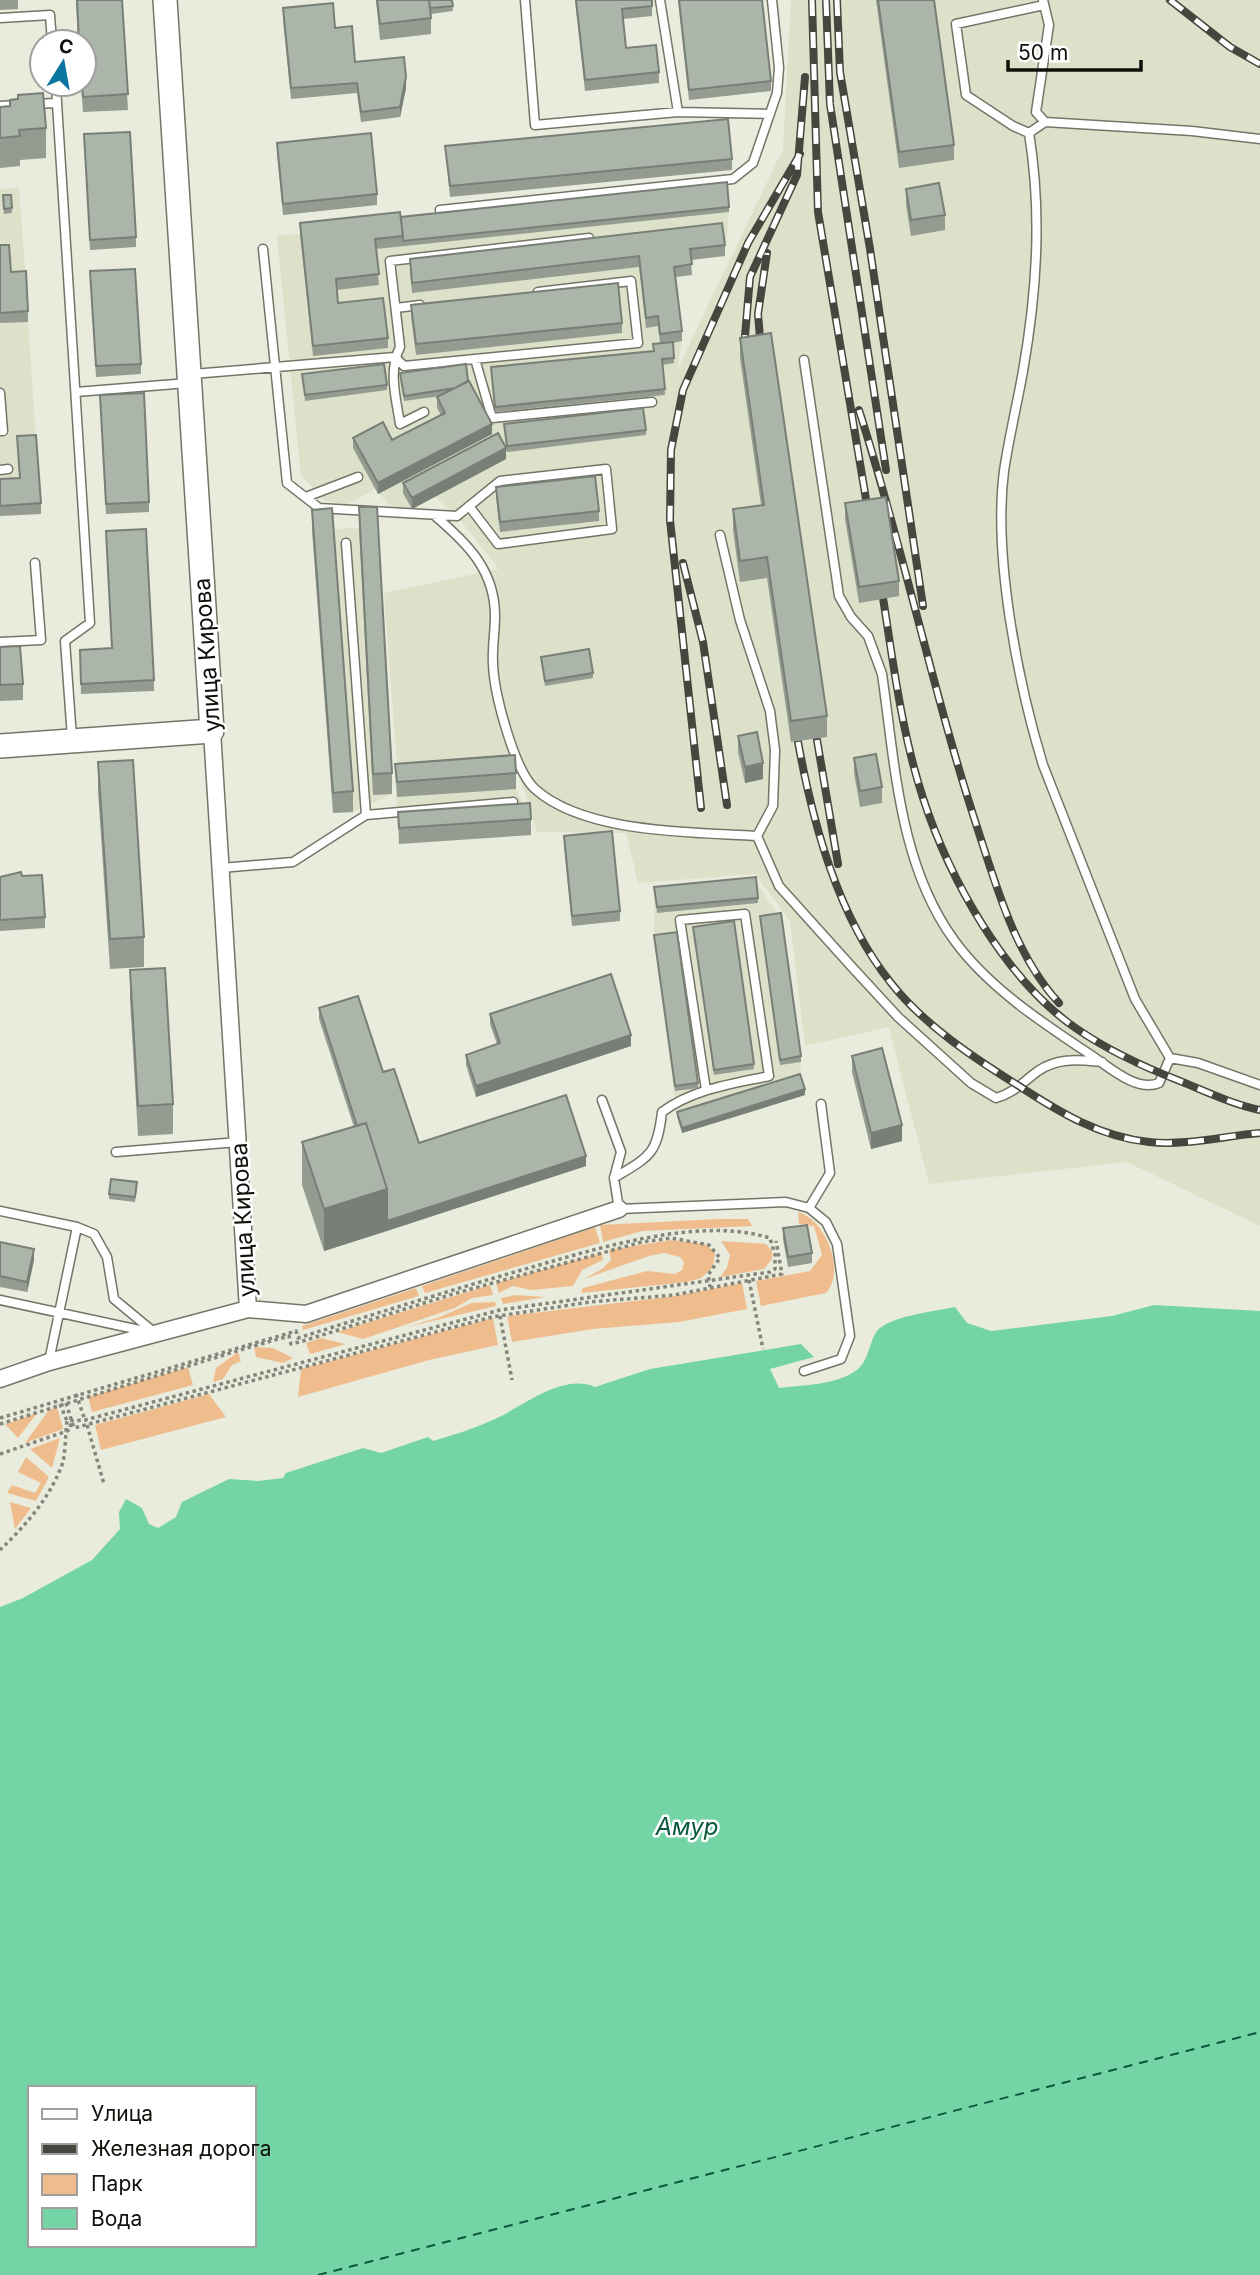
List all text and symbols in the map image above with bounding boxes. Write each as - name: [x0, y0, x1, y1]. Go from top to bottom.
- north arrow: [28, 28, 98, 98]
- scale bar: [1008, 28, 1141, 72]
- text: С: [57, 34, 75, 59]
- text: 50 m: [1018, 40, 1068, 65]
- street label: улица Кирова: [188, 577, 226, 733]
- street label: улица Кирова: [225, 1142, 261, 1298]
- water label: Амур: [655, 1812, 718, 1841]
- legend: [28, 2086, 256, 2247]
- text: Улица: [91, 2101, 153, 2126]
- text: Железная дорога: [91, 2136, 271, 2161]
- text: Парк: [91, 2171, 143, 2196]
- text: Вода: [91, 2206, 142, 2231]

